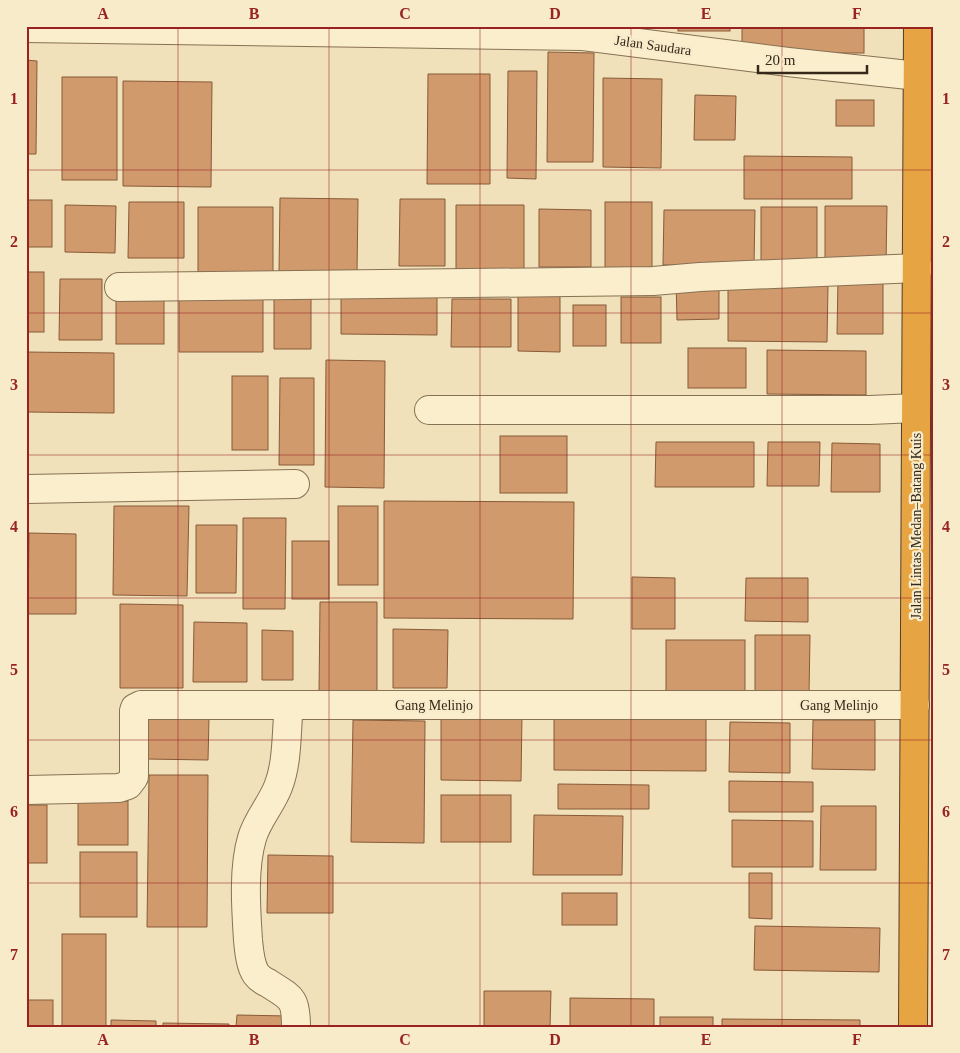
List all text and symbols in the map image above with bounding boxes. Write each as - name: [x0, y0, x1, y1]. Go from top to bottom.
- text: A: [97, 5, 109, 22]
- text: B: [249, 5, 260, 22]
- text: C: [399, 5, 411, 22]
- text: D: [549, 5, 561, 22]
- text: E: [701, 5, 711, 22]
- text: F: [852, 5, 862, 22]
- street label: Jalan Saudara: [614, 33, 693, 58]
- scale bar: [758, 42, 866, 74]
- text: 20 m: [765, 52, 796, 68]
- text: 1: [10, 90, 18, 107]
- text: 1: [942, 90, 950, 107]
- text: 2: [10, 233, 18, 250]
- text: 2: [942, 233, 950, 250]
- text: 3: [10, 376, 18, 393]
- text: 3: [942, 376, 950, 393]
- street label: Jalan Lintas Medan–Batang Kuis: [909, 433, 924, 619]
- text: 4: [10, 518, 18, 535]
- text: 4: [942, 518, 950, 535]
- text: 5: [10, 661, 18, 678]
- text: 5: [942, 661, 950, 678]
- street label: Gang Melinjo: [395, 698, 473, 713]
- street label: Gang Melinjo: [800, 698, 878, 713]
- text: 6: [10, 803, 18, 820]
- text: 6: [942, 803, 950, 820]
- text: 7: [10, 946, 18, 963]
- text: 7: [942, 946, 950, 963]
- text: A: [97, 1031, 109, 1048]
- text: B: [249, 1031, 260, 1048]
- text: C: [399, 1031, 411, 1048]
- text: D: [549, 1031, 561, 1048]
- text: E: [701, 1031, 711, 1048]
- text: F: [852, 1031, 862, 1048]

